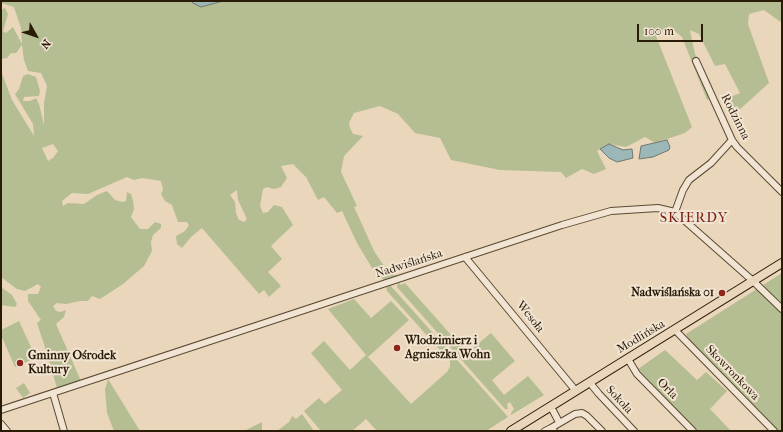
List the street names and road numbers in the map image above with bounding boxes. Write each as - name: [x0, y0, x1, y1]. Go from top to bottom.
- street label: Rodzinna: [717, 92, 753, 142]
- street label: Nadwiślańska: [374, 246, 444, 282]
- street label: Wesoła: [513, 298, 547, 336]
- street label: Modlińska: [614, 317, 668, 357]
- street label: Skowronkowa: [702, 342, 762, 404]
- street label: Orla: [654, 376, 680, 402]
- street label: Sokola: [602, 383, 636, 417]

